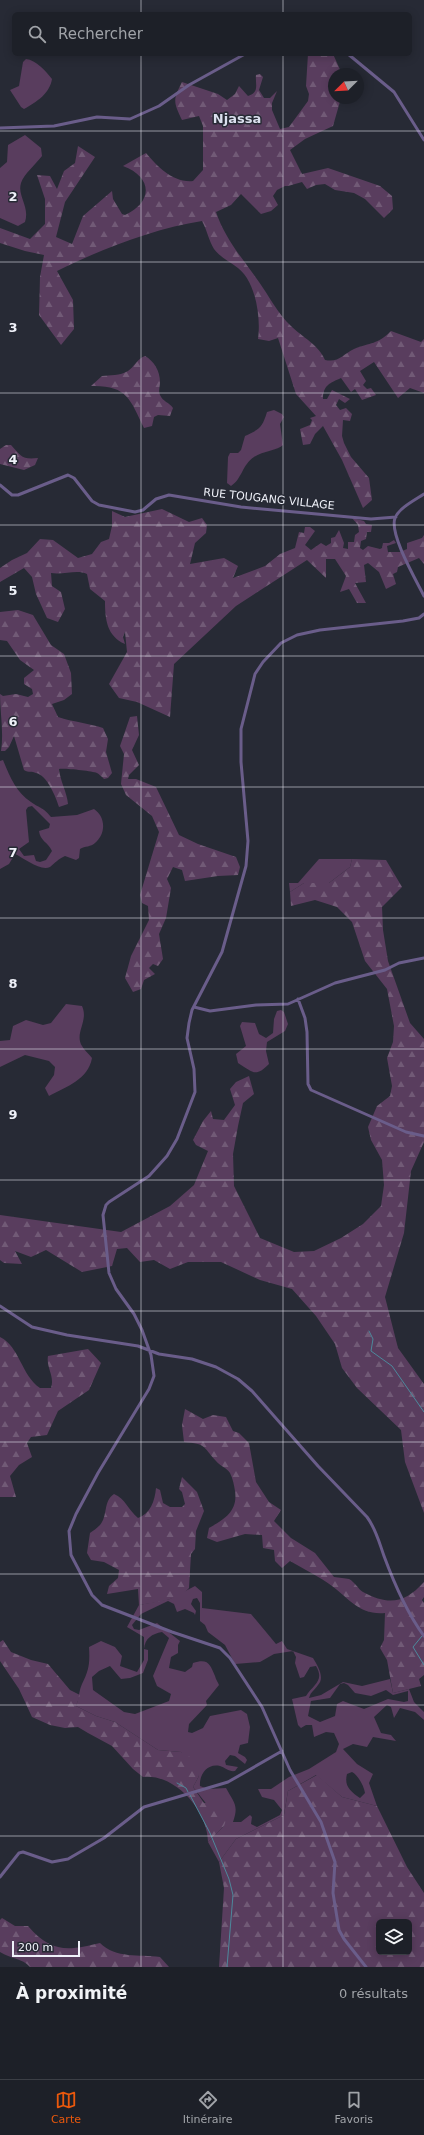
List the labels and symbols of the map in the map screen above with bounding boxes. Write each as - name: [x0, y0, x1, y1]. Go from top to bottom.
- north arrow: [328, 68, 364, 104]
- district label: Njassa: [213, 111, 261, 126]
- text: 2: [8, 189, 18, 204]
- text: 3: [8, 320, 18, 335]
- text: 4: [8, 452, 18, 467]
- street label: RUE TOUGANG VILLAGE: [203, 486, 335, 512]
- text: 5: [8, 583, 18, 598]
- text: 6: [8, 714, 18, 729]
- text: 7: [8, 845, 18, 860]
- text: 8: [8, 976, 18, 991]
- text: 9: [8, 1107, 18, 1122]
- scale bar: [12, 1939, 80, 1958]

